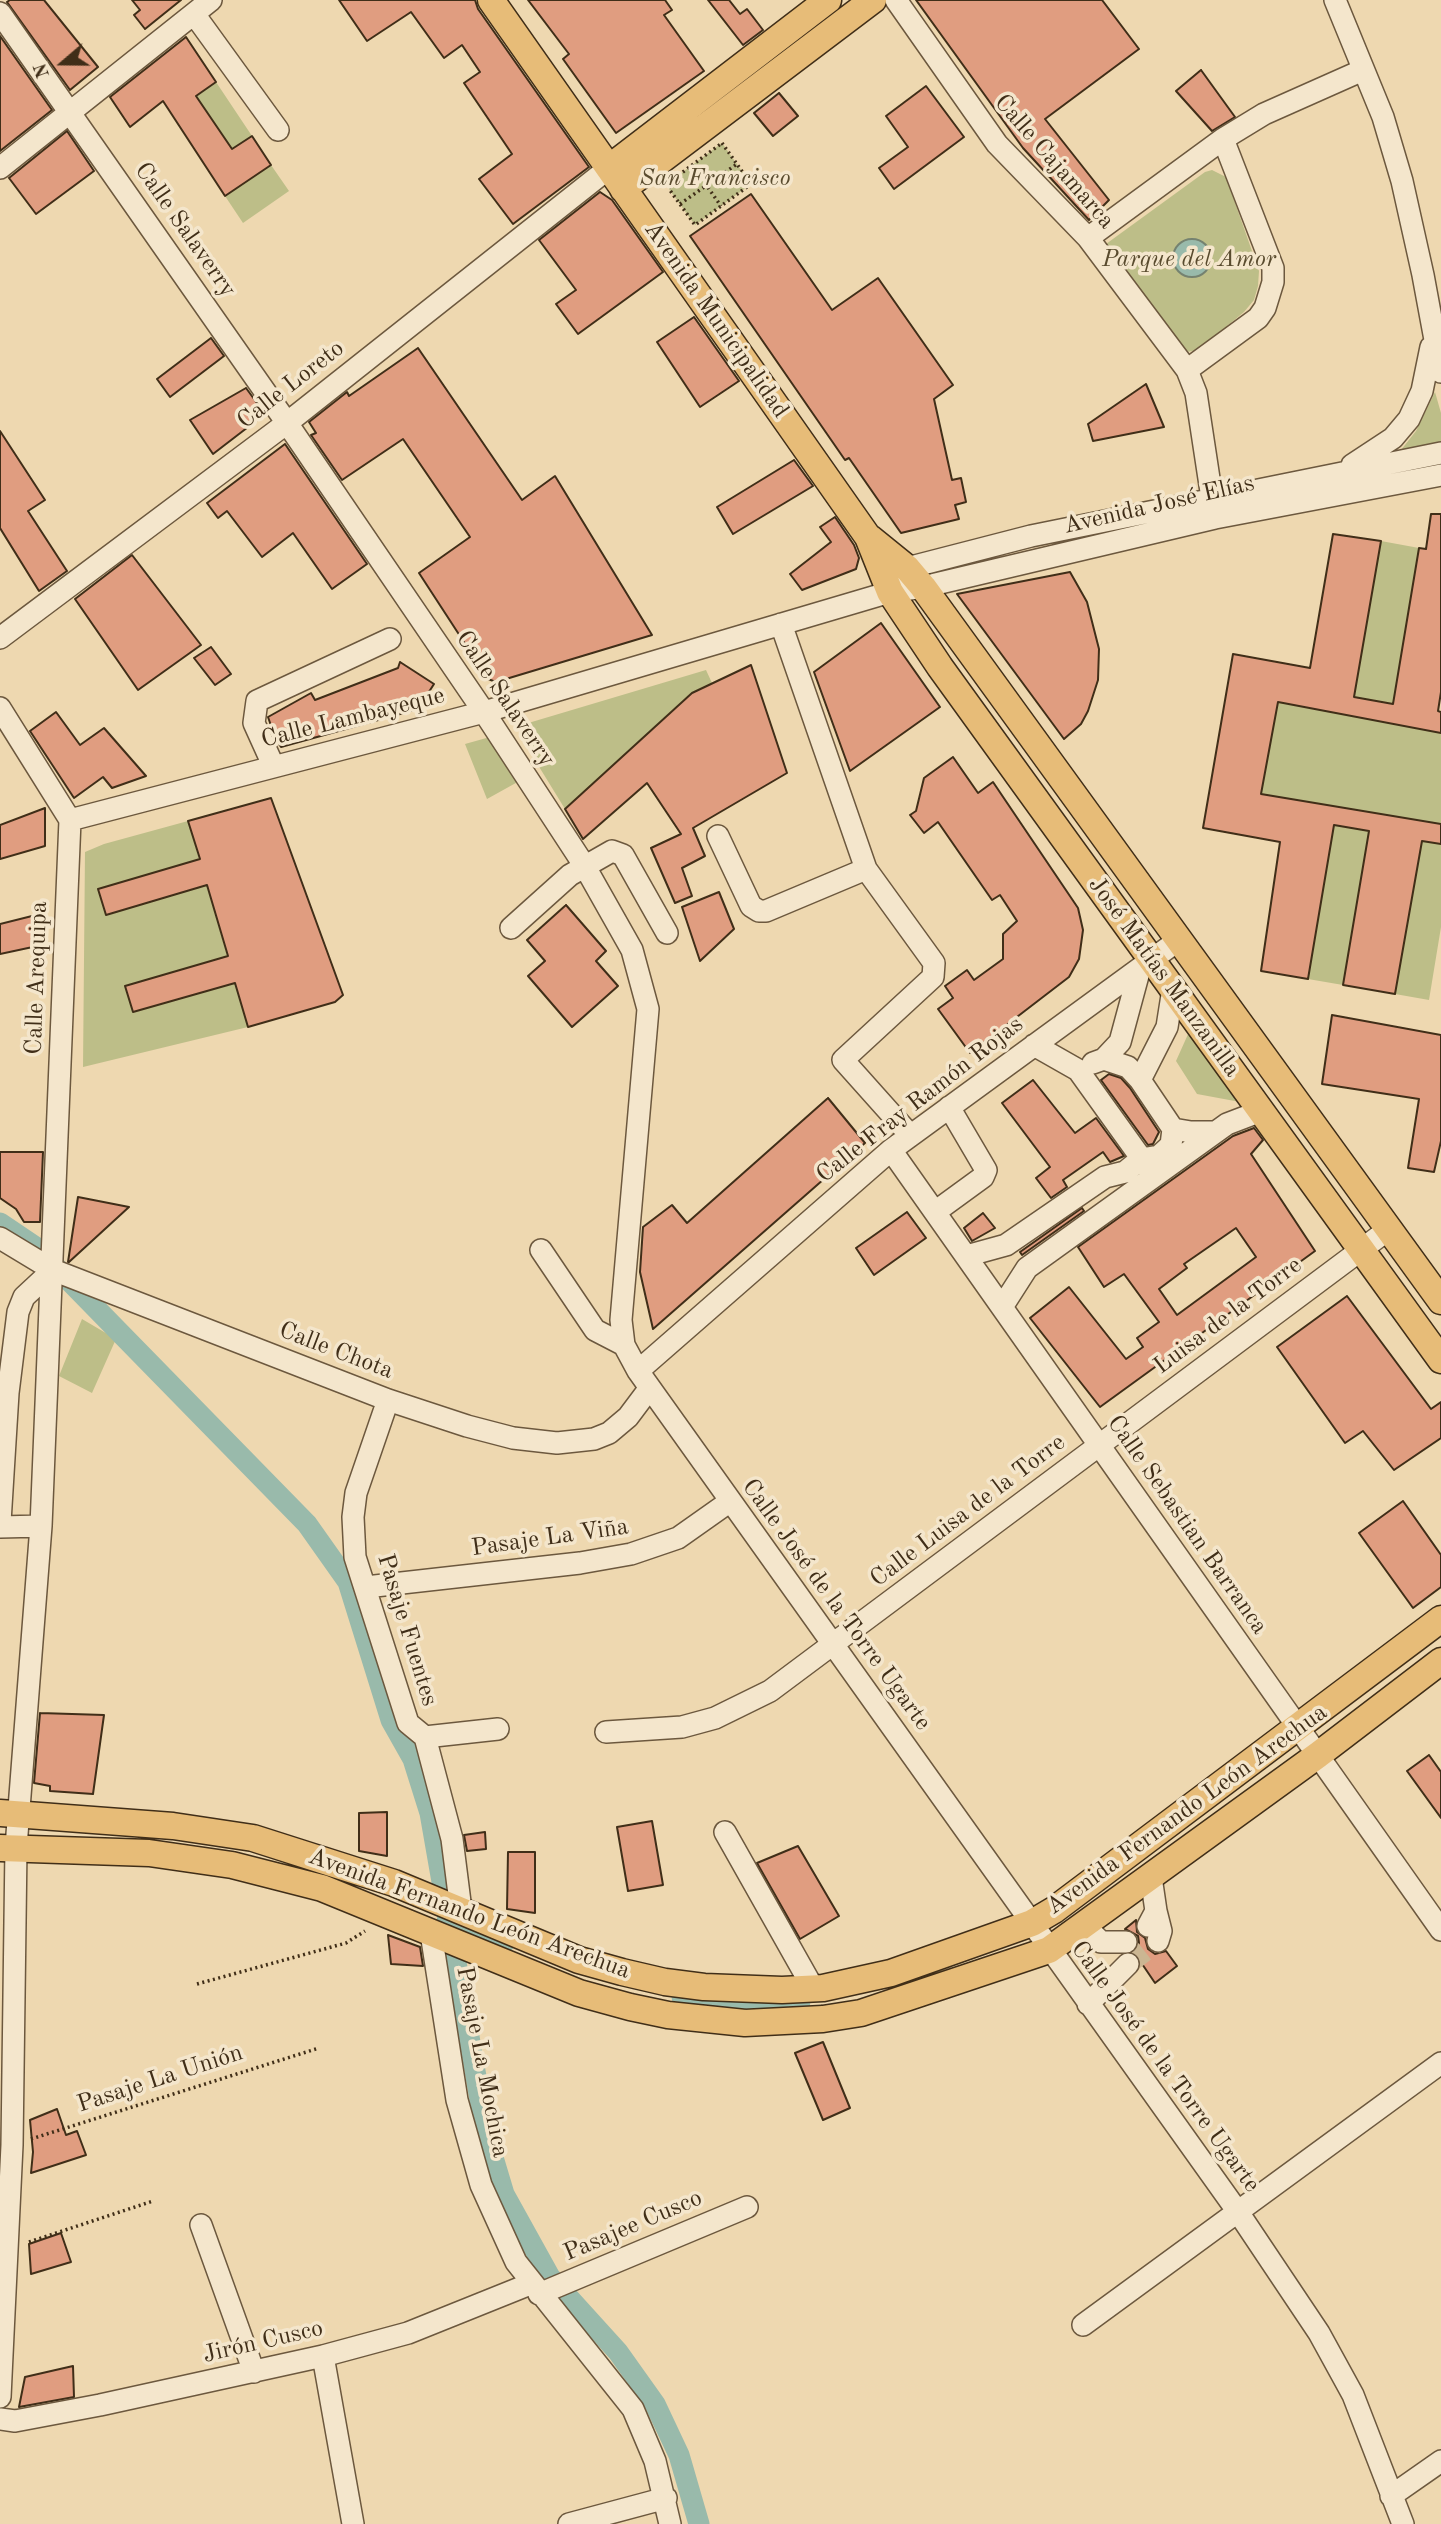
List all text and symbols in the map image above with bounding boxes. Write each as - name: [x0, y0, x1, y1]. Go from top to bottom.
- north arrow: [28, 28, 98, 98]
- text: N: [31, 60, 54, 80]
- street label: Calle Cajamarca: [988, 89, 1120, 235]
- street label: Calle Salaverry: [128, 157, 242, 303]
- park label: San Francisco: [640, 165, 790, 193]
- street label: Avenida Municipalidad: [637, 216, 795, 424]
- park label: Parque del Amor: [1102, 246, 1276, 274]
- street label: Calle Loreto: [232, 334, 350, 436]
- street label: Avenida José Elías: [1061, 469, 1257, 541]
- street label: Calle Salaverry: [449, 625, 561, 773]
- street label: Calle Lambayeque: [258, 681, 448, 755]
- street label: José Matías Manzanilla: [1082, 871, 1246, 1083]
- street label: Calle Arequipa: [20, 901, 54, 1055]
- street label: Calle Fray Ramón Rojas: [811, 1010, 1029, 1190]
- street label: Luisa de la Torre: [1148, 1251, 1308, 1381]
- street label: Calle Chota: [275, 1316, 397, 1386]
- street label: Calle Sebastian Barranca: [1100, 1410, 1274, 1640]
- street label: Calle Luisa de la Torre: [865, 1428, 1071, 1594]
- street label: Calle José de la Torre Ugarte: [735, 1474, 937, 1736]
- street label: Pasaje La Viña: [470, 1513, 630, 1563]
- street label: Pasaje Fuentes: [370, 1550, 444, 1710]
- street label: Avenida Fernando León Arechua: [1041, 1698, 1333, 1922]
- street label: Avenida Fernando León Arechua: [304, 1842, 634, 1986]
- street label: Calle José de la Torre Ugarte: [1064, 1936, 1266, 2198]
- street label: Pasaje La Mochica: [449, 1964, 515, 2160]
- street label: Pasaje La Unión: [74, 2039, 246, 2119]
- street label: Pasajee Cusco: [559, 2184, 707, 2268]
- street label: Jirón Cusco: [200, 2314, 326, 2370]

